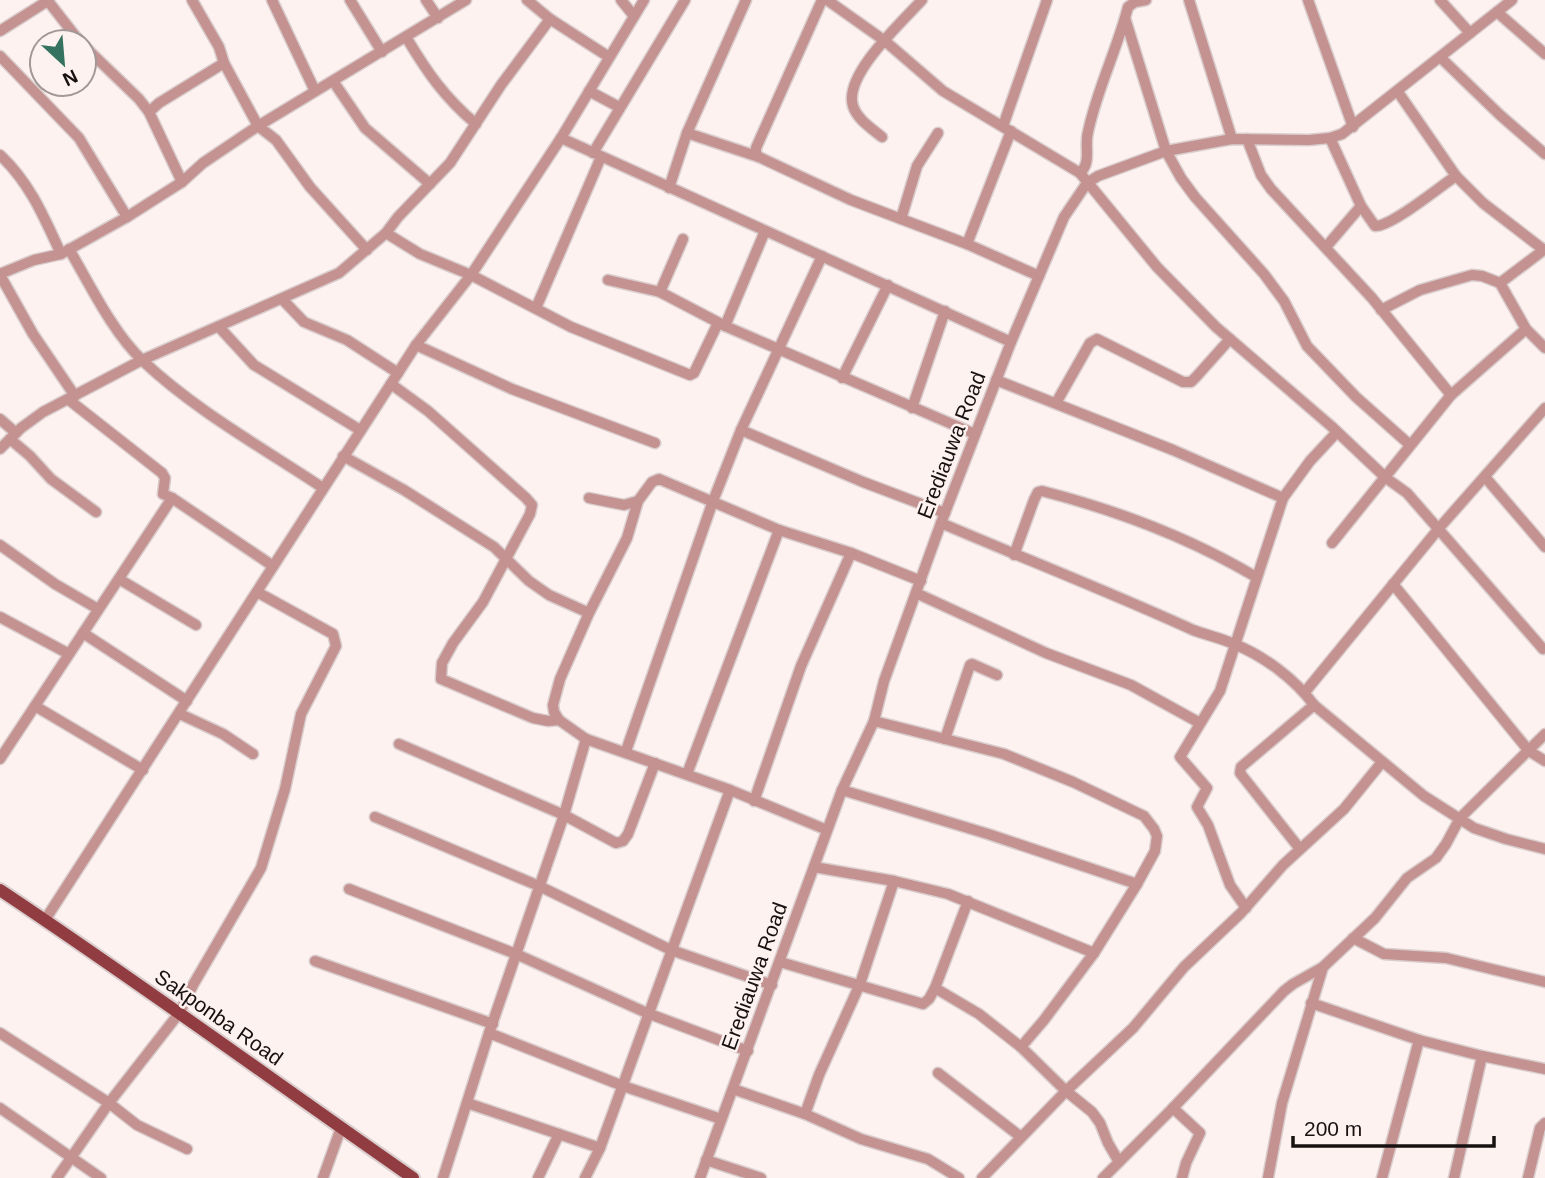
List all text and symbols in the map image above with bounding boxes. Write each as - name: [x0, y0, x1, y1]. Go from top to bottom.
- north arrow: [28, 28, 98, 98]
- text: N: [59, 65, 81, 90]
- street label: Erediauwa Road: [912, 368, 990, 522]
- street label: Erediauwa Road: [717, 899, 791, 1053]
- street label: Sakponba Road: [151, 964, 287, 1070]
- scale bar: [1293, 1104, 1494, 1148]
- text: 200 m: [1304, 1117, 1362, 1140]

